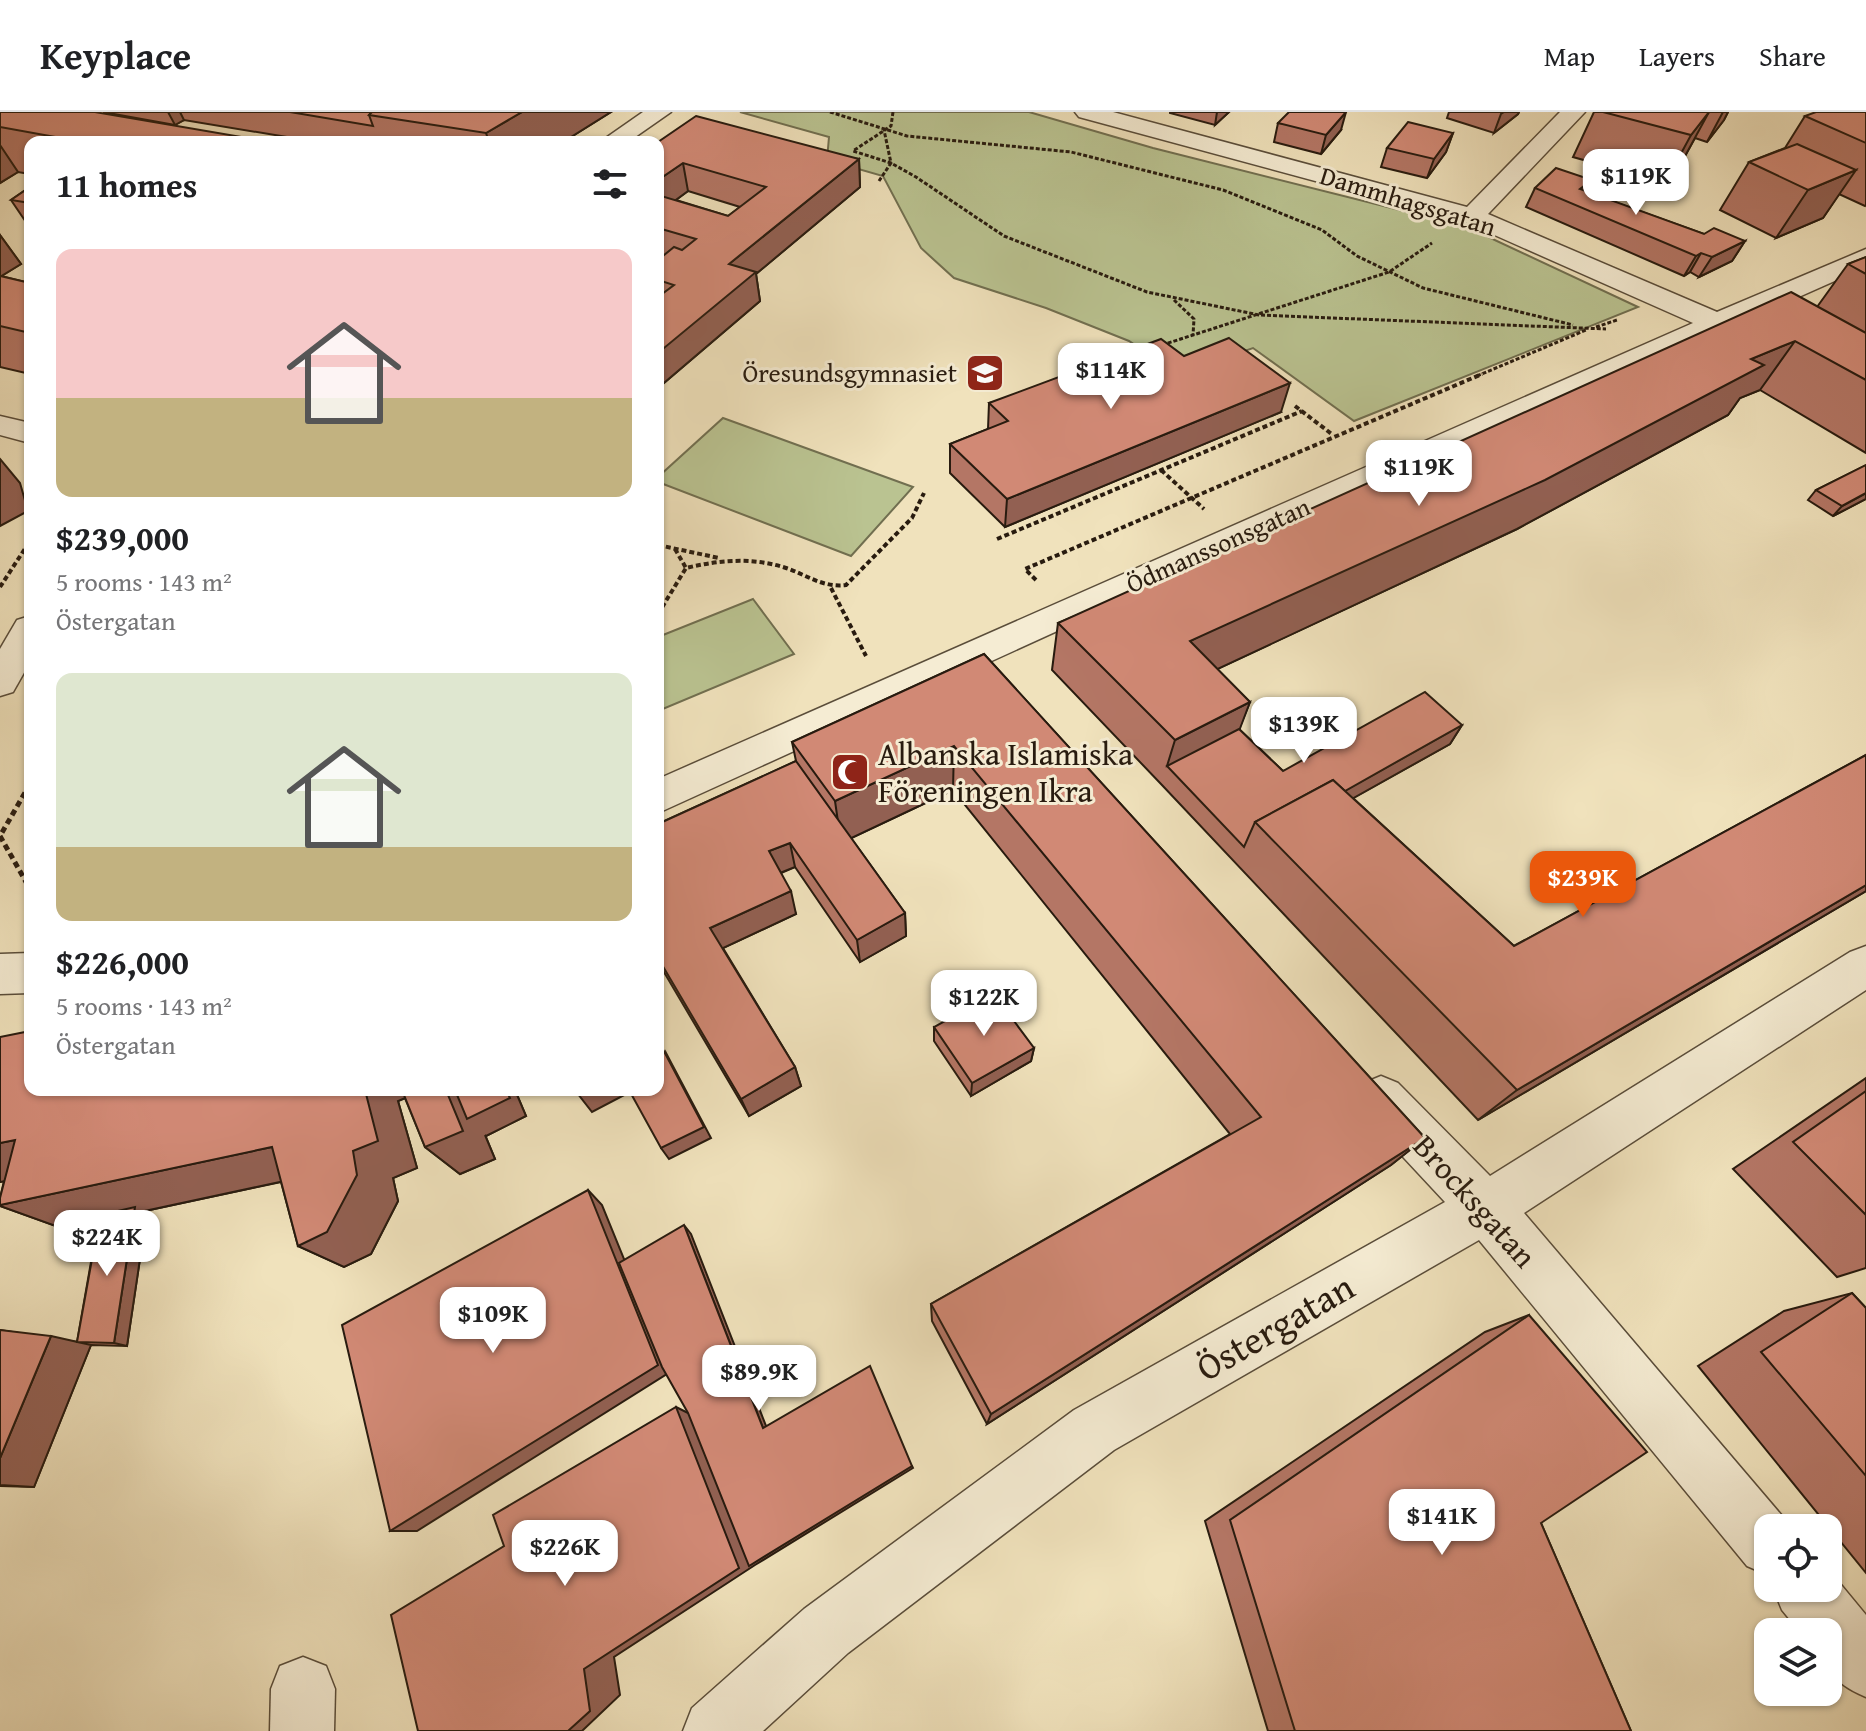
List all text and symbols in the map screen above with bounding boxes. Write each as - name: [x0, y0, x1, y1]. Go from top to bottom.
- text: Keyplace: [40, 27, 191, 83]
- text: Map: [1544, 35, 1595, 76]
- text: Layers: [1639, 35, 1715, 76]
- text: Share: [1759, 35, 1826, 76]
- pin: $119K: [1580, 149, 1692, 217]
- street label: Dammhagsgatan: [1315, 155, 1501, 246]
- text: $119K: [1601, 155, 1671, 194]
- text: 11 homes: [56, 160, 197, 209]
- icon: filters: [588, 162, 632, 206]
- icon: home: [272, 301, 416, 445]
- pin: $114K: [1055, 343, 1167, 411]
- text: $114K: [1076, 349, 1146, 388]
- school or university icon: Öresundsgymnasiet: [964, 352, 1006, 394]
- place label: Öresundsgymnasiet: [742, 353, 957, 392]
- pin: $119K: [1363, 440, 1475, 508]
- text: $119K: [1384, 446, 1454, 485]
- street label: Ödmanssonsgatan: [1119, 486, 1316, 603]
- text: $239,000: [56, 513, 189, 562]
- text: 5 rooms · 143 m²: [56, 562, 232, 601]
- text: Östergatan: [56, 601, 176, 640]
- pin: $139K: [1248, 697, 1360, 765]
- text: $139K: [1269, 703, 1339, 742]
- icon: home: [272, 725, 416, 869]
- place label: Albanska Islamiska Föreningen Ikra: [878, 730, 1133, 814]
- mosque icon: Albanska Islamiska Föreningen Ikra: [829, 751, 871, 793]
- pin: $239K: [1527, 851, 1639, 919]
- text: $239K: [1548, 857, 1618, 896]
- text: $226,000: [56, 937, 189, 986]
- pin: $122K: [928, 970, 1040, 1038]
- text: $122K: [949, 976, 1019, 1015]
- text: 5 rooms · 143 m²: [56, 986, 232, 1025]
- text: Östergatan: [56, 1025, 176, 1064]
- street label: Brocksgatan: [1403, 1124, 1548, 1278]
- pin: $224K: [51, 1210, 163, 1278]
- text: $224K: [72, 1216, 142, 1255]
- street label: Östergatan: [1185, 1258, 1364, 1394]
- pin: $109K: [437, 1287, 549, 1355]
- text: $109K: [458, 1293, 528, 1332]
- pin: $89.9K: [694, 1345, 824, 1413]
- text: $89.9K: [720, 1351, 798, 1390]
- pin: $141K: [1386, 1489, 1498, 1557]
- text: $141K: [1407, 1495, 1477, 1534]
- map controls: [1754, 1514, 1842, 1706]
- button: locate: [1754, 1514, 1842, 1602]
- pin: $226K: [509, 1520, 621, 1588]
- text: $226K: [530, 1526, 600, 1565]
- button: layers: [1754, 1618, 1842, 1706]

